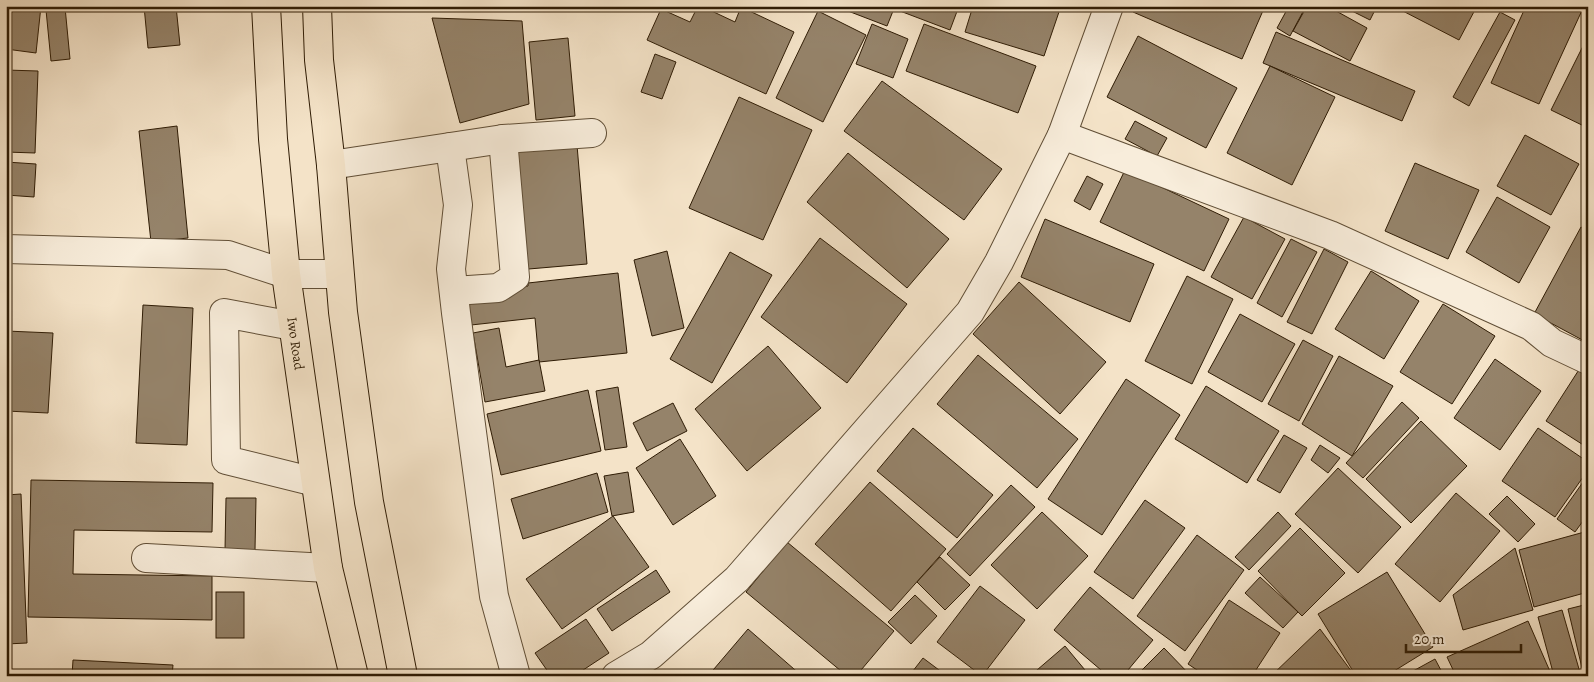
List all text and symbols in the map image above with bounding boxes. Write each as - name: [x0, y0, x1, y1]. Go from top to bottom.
- street label: Iwo Road: [283, 316, 309, 372]
- scale bar: [1406, 622, 1522, 654]
- text: 20 m: [1414, 629, 1445, 649]

